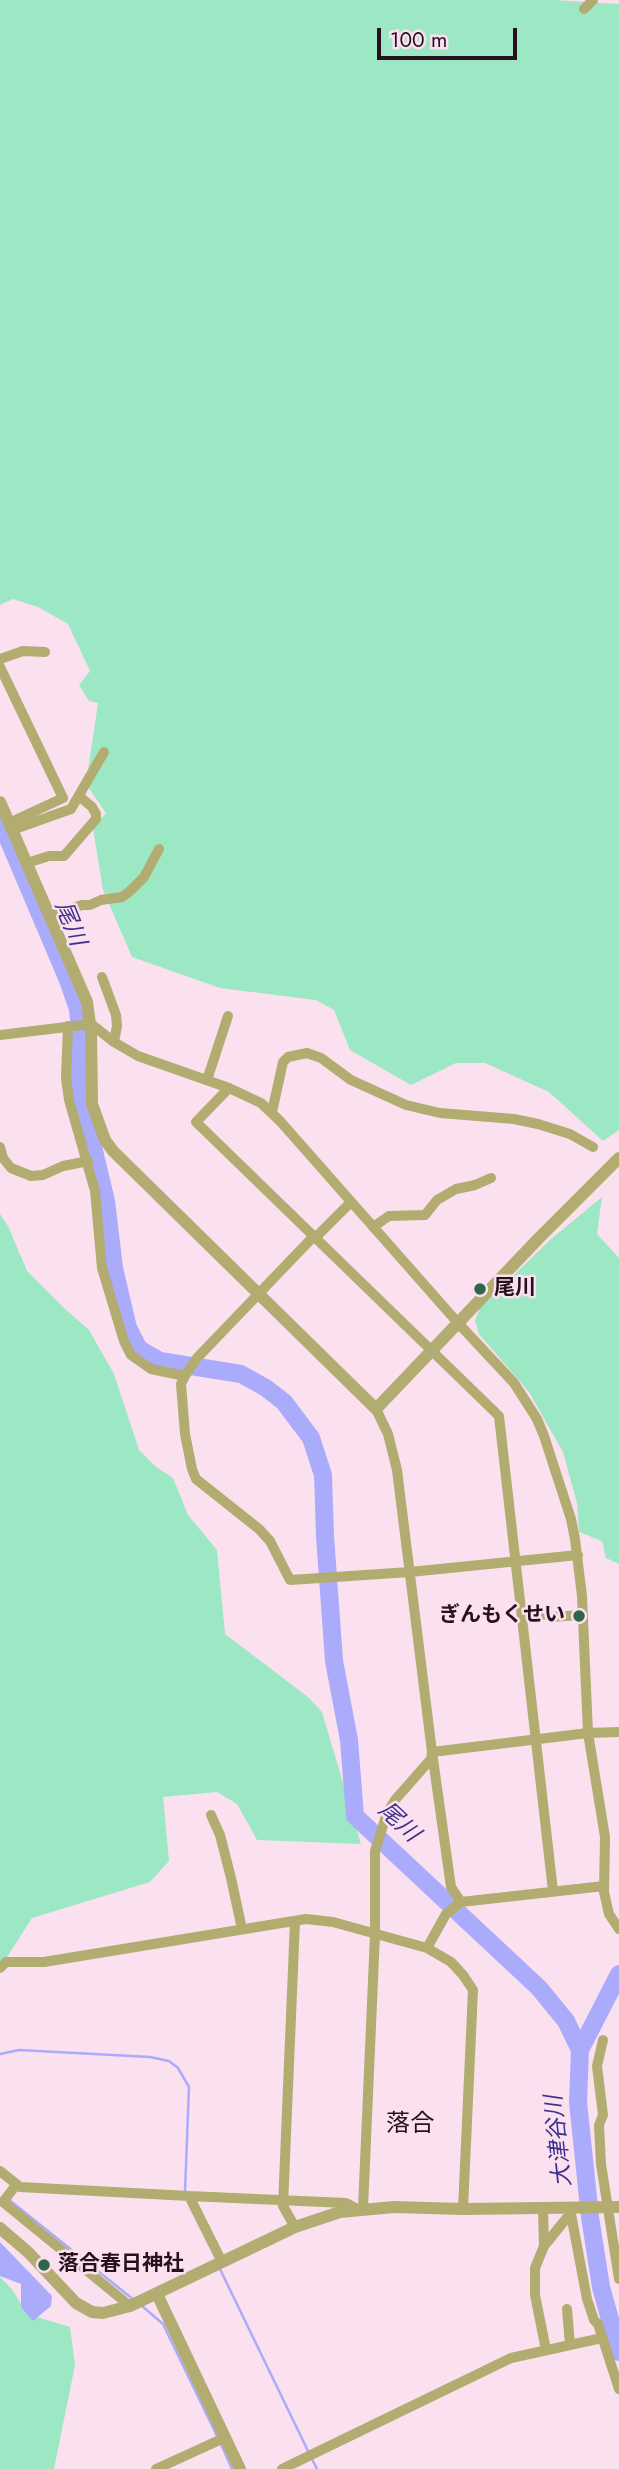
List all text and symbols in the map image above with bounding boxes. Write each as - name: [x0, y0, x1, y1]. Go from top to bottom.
- scale bar: [381, 14, 521, 58]
- text: 100 m: [390, 25, 447, 55]
- water label: 尾川: [48, 898, 90, 950]
- place label: 尾川: [494, 1276, 536, 1302]
- marker: 尾川: [472, 1281, 488, 1297]
- place label: ぎんもくせい: [439, 1603, 565, 1629]
- marker: ぎんもくせい: [571, 1608, 587, 1624]
- water label: 尾川: [372, 1797, 424, 1849]
- water label: 大津谷川: [541, 2094, 579, 2188]
- district label: 落合: [386, 2111, 434, 2139]
- place label: 落合春日神社: [58, 2252, 184, 2278]
- marker: 落合春日神社: [36, 2257, 52, 2273]

